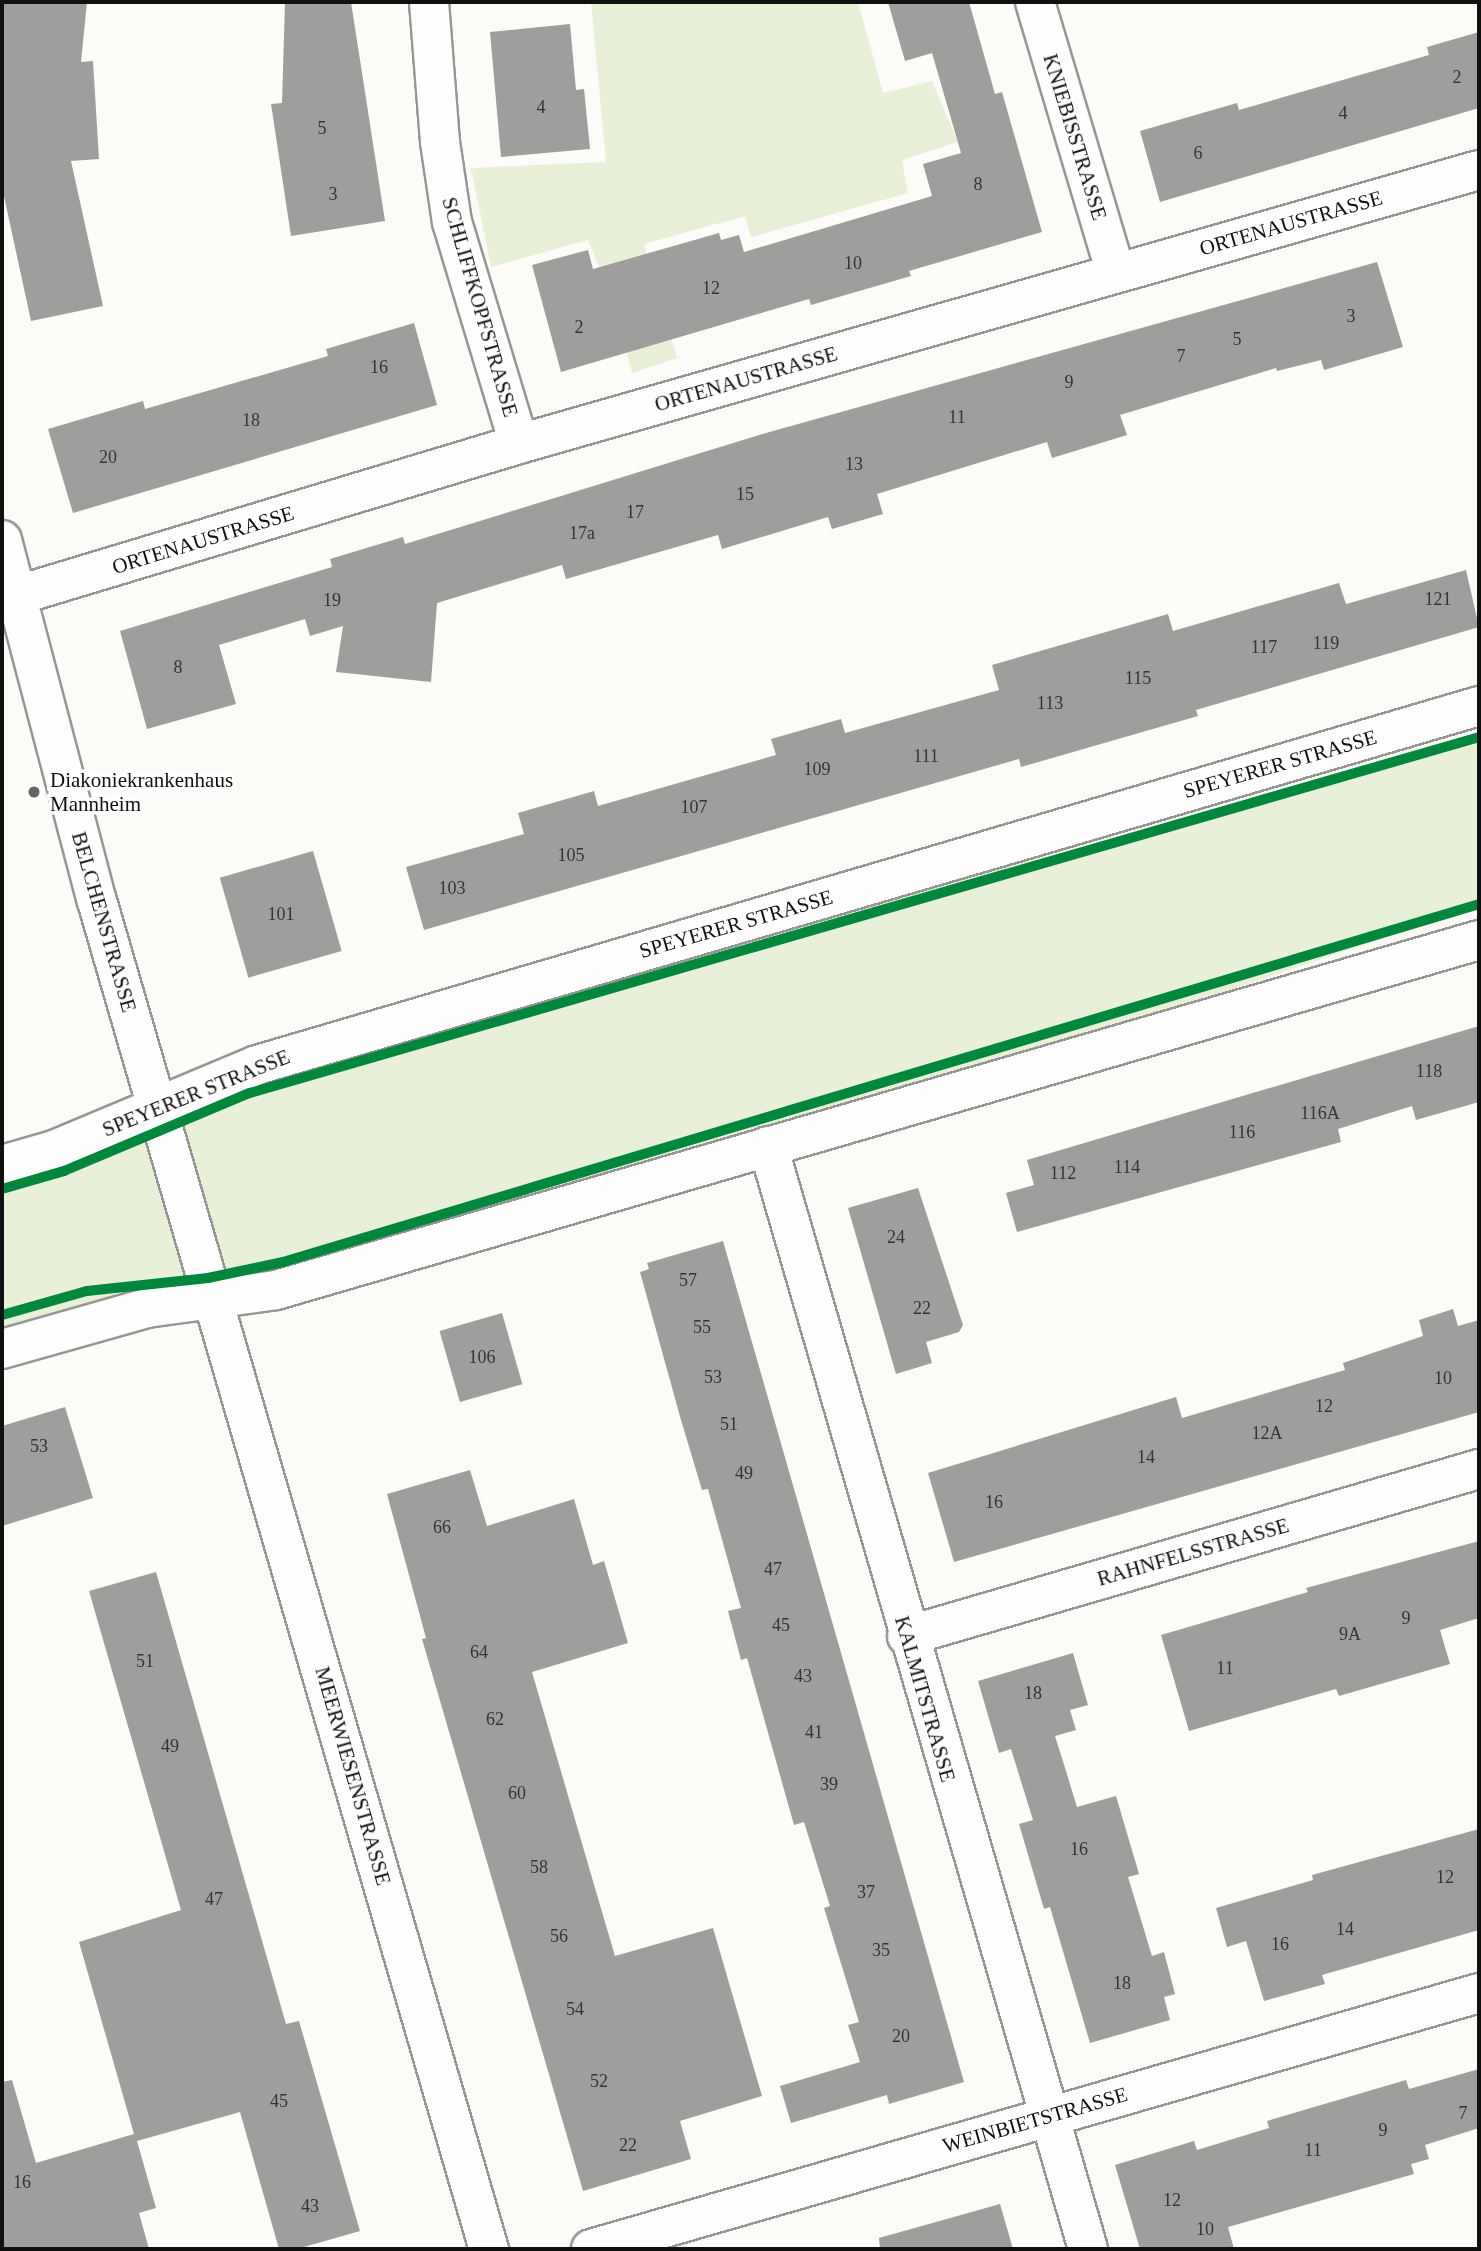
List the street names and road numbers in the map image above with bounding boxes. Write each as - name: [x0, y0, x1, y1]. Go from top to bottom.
- street label: KNIEBISSTRASSE: [1038, 51, 1112, 223]
- street label: ORTENAUSTRASSE: [1197, 185, 1385, 261]
- street label: SCHLIFFKOPFSTRASSE: [437, 194, 523, 420]
- street label: ORTENAUSTRASSE: [652, 341, 840, 417]
- street label: ORTENAUSTRASSE: [109, 500, 297, 580]
- street label: SPEYERER STRASSE: [1180, 724, 1380, 804]
- street label: BELCHENSTRASSE: [66, 829, 142, 1015]
- street label: SPEYERER STRASSE: [636, 884, 836, 964]
- street label: SPEYERER STRASSE: [98, 1044, 294, 1142]
- street label: RAHNFELSSTRASSE: [1094, 1513, 1292, 1591]
- street label: KALMITSTRASSE: [889, 1613, 961, 1785]
- street label: MEERWIESENSTRASSE: [310, 1664, 396, 1888]
- street label: WEINBIETSTRASSE: [940, 2082, 1130, 2158]

